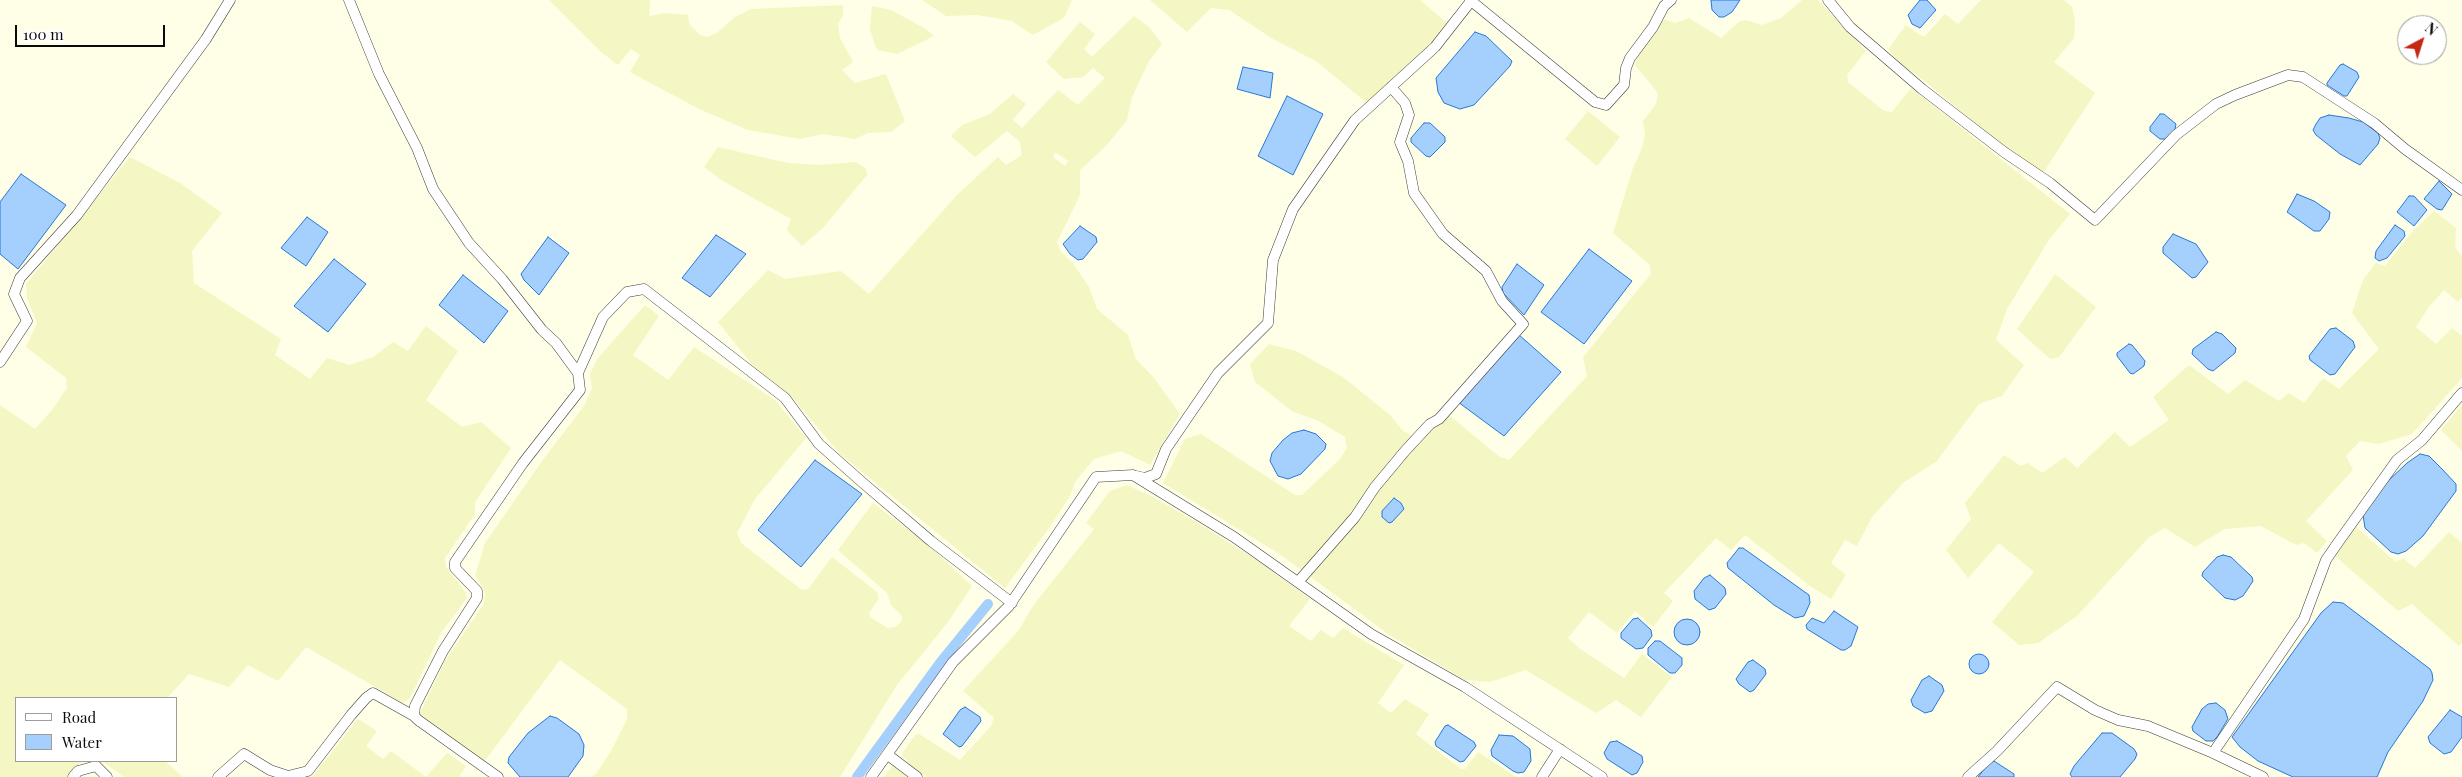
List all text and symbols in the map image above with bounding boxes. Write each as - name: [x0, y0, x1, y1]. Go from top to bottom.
- scale bar: [18, 15, 168, 47]
- north arrow: [2397, 15, 2447, 65]
- text: N: [2421, 18, 2441, 39]
- text: 100 m: [23, 24, 64, 44]
- legend: [15, 697, 178, 762]
- text: Road: [62, 707, 96, 727]
- text: Water: [62, 732, 102, 752]

